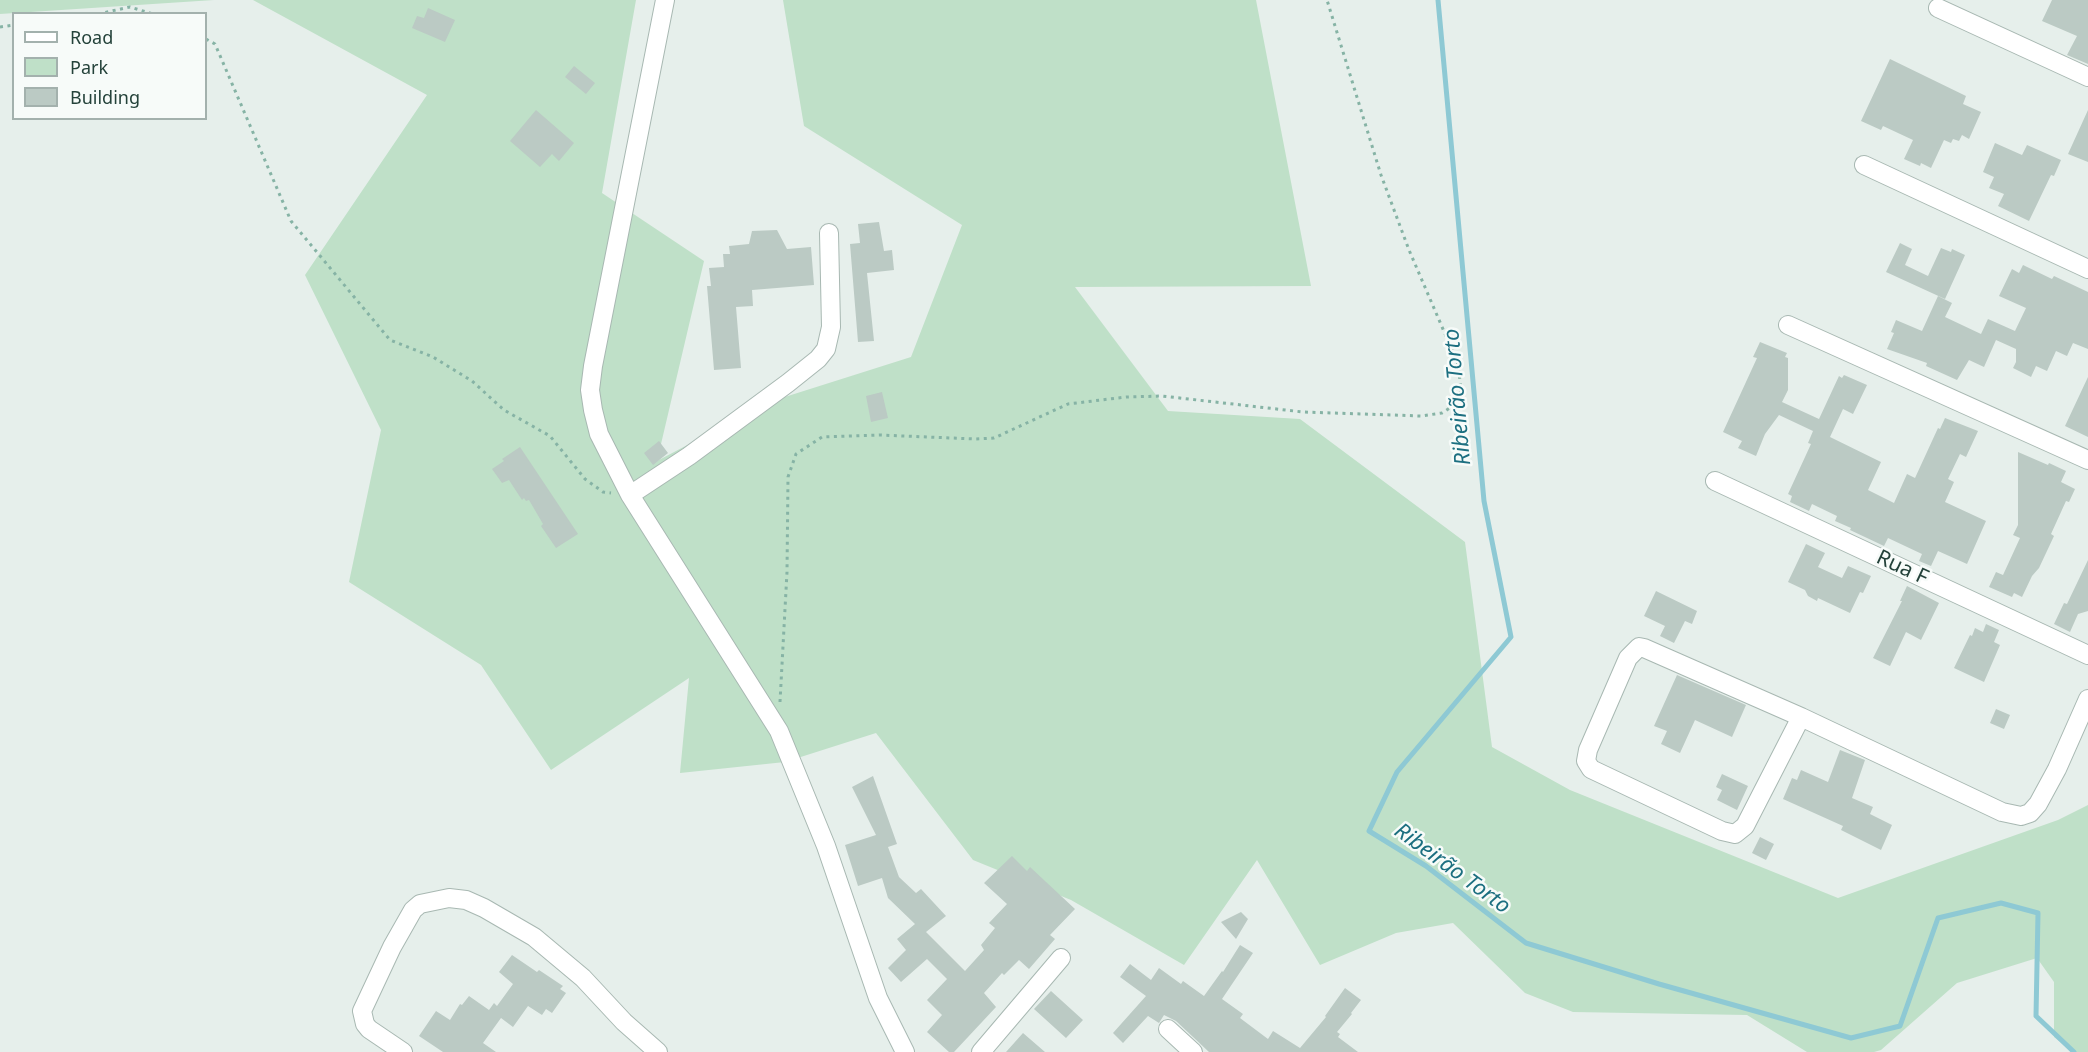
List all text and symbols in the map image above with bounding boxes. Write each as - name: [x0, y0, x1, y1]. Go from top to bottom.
- legend: [12, 12, 207, 120]
- text: Road: [70, 25, 113, 49]
- text: Park: [70, 55, 108, 79]
- text: Building: [70, 85, 140, 109]
- water label: Ribeirão Torto: [1439, 328, 1477, 466]
- street label: Rua F: [1872, 545, 1932, 591]
- water label: Ribeirão Torto: [1389, 818, 1515, 920]

